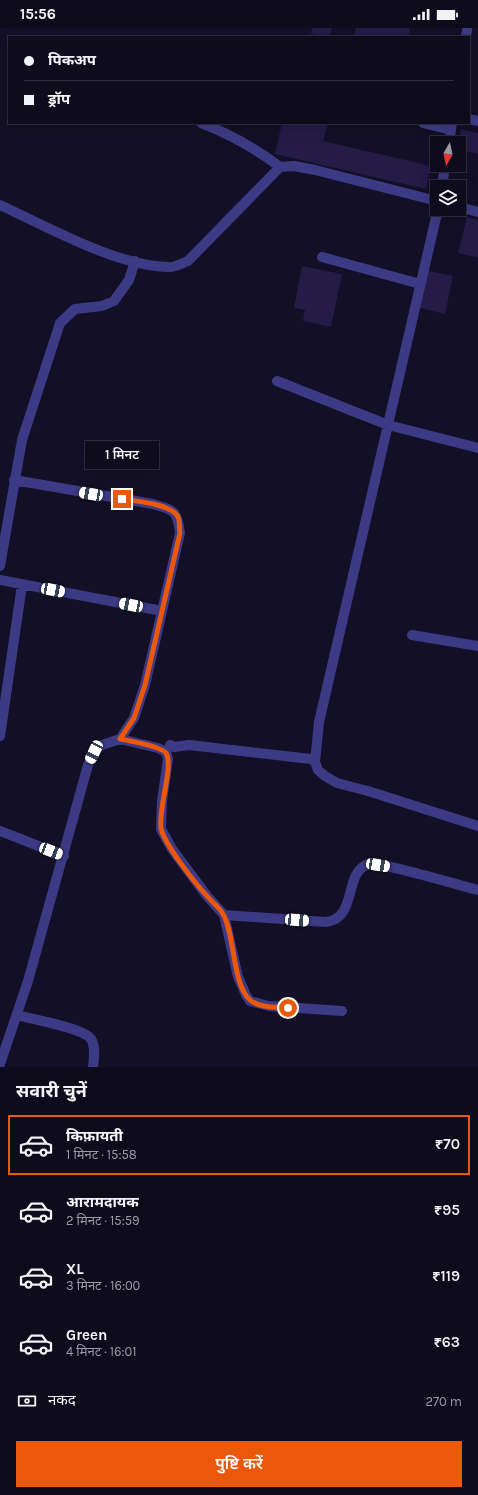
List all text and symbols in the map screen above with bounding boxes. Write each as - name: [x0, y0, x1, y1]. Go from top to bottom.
- text: 15:56: [20, 5, 56, 23]
- text: पिकअप: [48, 51, 96, 69]
- text: ड्रॉप: [48, 90, 70, 108]
- north arrow: [430, 136, 466, 172]
- map controls: [430, 136, 466, 216]
- button: layers: [430, 180, 466, 216]
- callout: 1 मिनट: [85, 441, 159, 469]
- text: 1 मिनट: [105, 447, 139, 462]
- car: [78, 486, 104, 502]
- route end: [113, 490, 131, 508]
- car: [40, 582, 66, 598]
- car: [118, 597, 144, 613]
- car: [83, 739, 105, 765]
- car: [38, 841, 64, 861]
- car: [365, 857, 391, 873]
- car: [285, 913, 309, 927]
- route start: [279, 999, 297, 1017]
- text: सवारी चुनें: [16, 1080, 87, 1102]
- icon: car: [18, 1127, 54, 1163]
- text: किफ़ायती: [66, 1127, 123, 1145]
- text: ₹70: [435, 1135, 460, 1153]
- text: 1 मिनट · 15:58: [66, 1147, 137, 1162]
- icon: car: [18, 1193, 54, 1229]
- text: आरामदायक: [66, 1193, 139, 1211]
- text: ₹95: [434, 1201, 460, 1219]
- text: 2 मिनट · 15:59: [66, 1213, 140, 1228]
- icon: car: [18, 1259, 54, 1295]
- text: XL: [66, 1260, 84, 1278]
- text: ₹119: [432, 1267, 460, 1285]
- text: 3 मिनट · 16:00: [66, 1278, 140, 1293]
- icon: car: [18, 1325, 54, 1361]
- text: Green: [66, 1326, 107, 1344]
- text: ₹63: [433, 1333, 460, 1351]
- text: 4 मिनट · 16:01: [66, 1344, 137, 1359]
- icon: cash: [16, 1390, 38, 1412]
- text: नकद: [48, 1391, 76, 1409]
- text: 270 m: [425, 1394, 462, 1409]
- button: पुष्टि करें: [16, 1441, 462, 1487]

